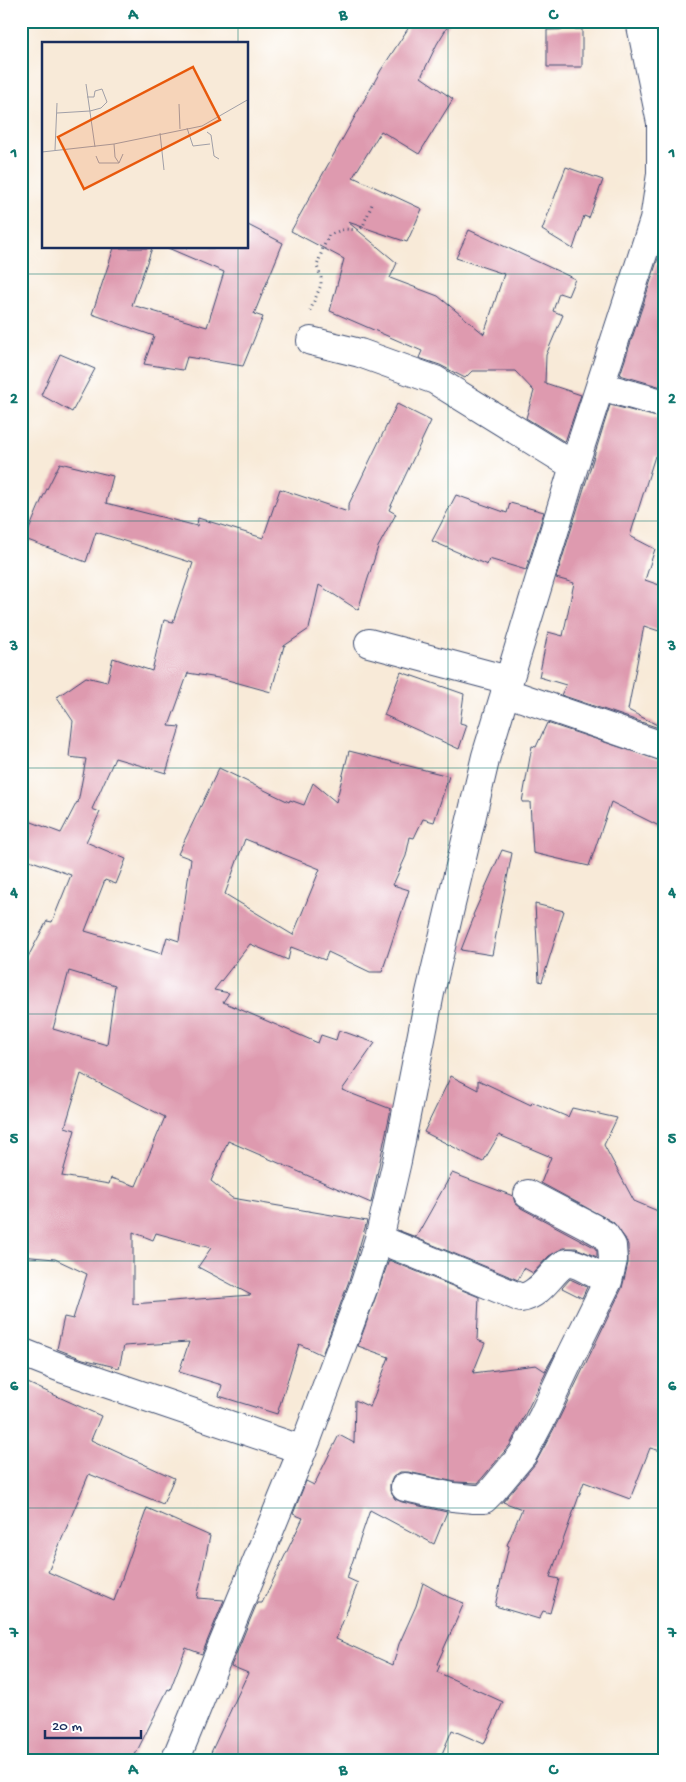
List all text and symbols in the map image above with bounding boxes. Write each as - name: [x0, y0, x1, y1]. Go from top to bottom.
- text: A: [127, 7, 139, 26]
- text: B: [338, 7, 348, 26]
- text: C: [548, 7, 559, 26]
- inset map: [42, 42, 249, 249]
- text: 1: [10, 145, 17, 164]
- text: 1: [668, 145, 675, 164]
- text: 2: [10, 391, 18, 410]
- text: 2: [668, 391, 676, 410]
- text: 3: [9, 638, 18, 657]
- text: 3: [667, 638, 676, 657]
- text: 4: [9, 885, 18, 904]
- text: 4: [667, 885, 676, 904]
- text: 5: [10, 1131, 19, 1150]
- text: 5: [668, 1131, 677, 1150]
- text: 6: [10, 1378, 19, 1397]
- text: 6: [668, 1378, 677, 1397]
- text: 7: [9, 1625, 19, 1644]
- text: 7: [667, 1625, 677, 1644]
- scale bar: [45, 1707, 141, 1739]
- text: 20 m: [52, 1718, 82, 1736]
- text: A: [127, 1762, 139, 1781]
- text: B: [338, 1762, 348, 1781]
- text: C: [548, 1762, 559, 1781]

